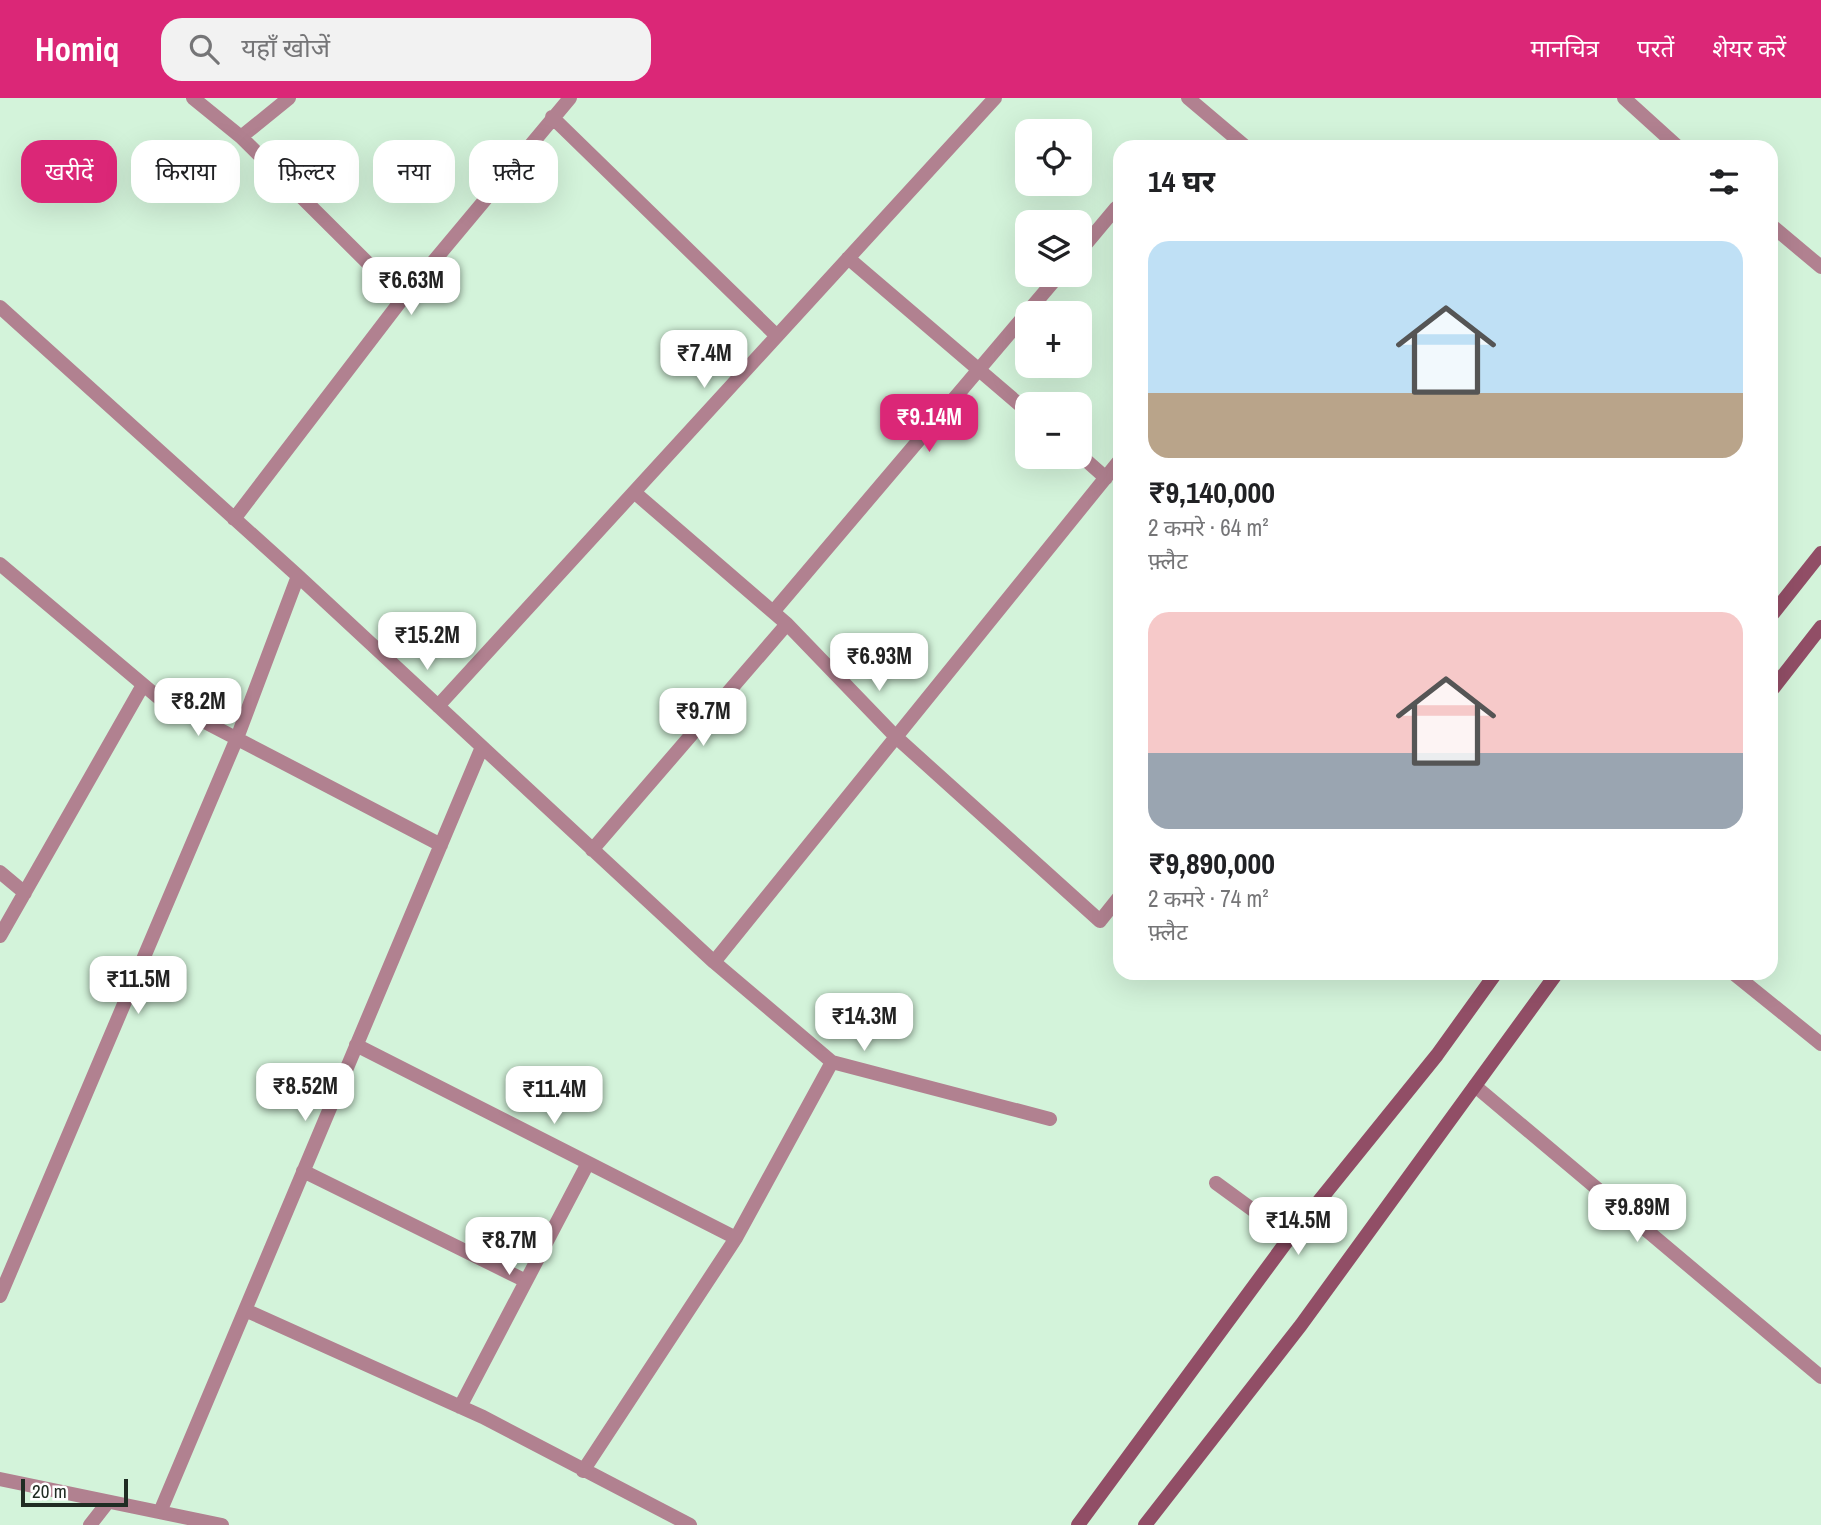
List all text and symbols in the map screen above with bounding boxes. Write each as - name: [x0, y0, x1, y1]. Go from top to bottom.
- search box: [161, 18, 651, 81]
- text: Homiq: [35, 27, 119, 71]
- icon: search: [185, 30, 223, 68]
- text: यहाँ खोजें: [241, 30, 330, 65]
- text: मानचित्र: [1530, 32, 1599, 64]
- text: परतें: [1637, 32, 1674, 64]
- text: शेयर करें: [1712, 32, 1786, 64]
- map controls: [1015, 119, 1092, 469]
- button: locate: [1015, 119, 1092, 196]
- chip: खरीदें: [21, 140, 117, 203]
- chip: किराया: [131, 140, 240, 203]
- chip: फ़िल्टर: [254, 140, 359, 203]
- chip: नया: [373, 140, 455, 203]
- chip: फ़्लैट: [469, 140, 558, 203]
- text: 14 घर: [1148, 161, 1215, 201]
- icon: filters: [1705, 163, 1743, 201]
- button: layers: [1015, 210, 1092, 287]
- pin: ₹6.63M: [354, 258, 468, 317]
- text: ₹6.63M: [378, 264, 444, 295]
- icon: home: [1383, 287, 1509, 413]
- button: +: [1015, 301, 1092, 378]
- pin: ₹7.4M: [655, 330, 753, 390]
- text: ₹7.4M: [676, 337, 732, 368]
- button: −: [1015, 392, 1092, 469]
- pin: ₹9.14M: [872, 394, 986, 454]
- text: ₹9.14M: [896, 401, 962, 432]
- text: ₹9,140,000: [1148, 472, 1275, 512]
- text: 2 कमरे · 64 m²: [1148, 512, 1269, 543]
- text: फ़्लैट: [1148, 545, 1188, 576]
- pin: ₹15.2M: [370, 612, 484, 672]
- text: ₹15.2M: [394, 619, 460, 650]
- pin: ₹6.93M: [822, 634, 936, 693]
- text: ₹6.93M: [846, 640, 912, 671]
- icon: home: [1383, 658, 1509, 784]
- pin: ₹8.2M: [149, 678, 247, 738]
- text: ₹8.2M: [170, 685, 226, 716]
- pin: ₹9.7M: [654, 688, 752, 748]
- text: ₹9.7M: [675, 695, 731, 726]
- text: ₹9,890,000: [1148, 843, 1275, 883]
- text: 2 कमरे · 74 m²: [1148, 883, 1269, 914]
- text: फ़्लैट: [1148, 916, 1188, 947]
- pin: ₹11.5M: [81, 956, 195, 1016]
- text: ₹11.5M: [106, 963, 170, 994]
- pin: ₹14.3M: [807, 993, 921, 1053]
- text: ₹14.3M: [831, 1000, 897, 1031]
- pin: ₹8.52M: [248, 1063, 362, 1123]
- pin: ₹11.4M: [497, 1066, 611, 1126]
- text: ₹8.52M: [272, 1070, 338, 1101]
- text: ₹11.4M: [522, 1073, 586, 1104]
- pin: ₹9.89M: [1580, 1184, 1694, 1244]
- text: ₹9.89M: [1604, 1191, 1670, 1222]
- pin: ₹14.5M: [1241, 1198, 1355, 1257]
- text: ₹14.5M: [1265, 1204, 1331, 1235]
- pin: ₹8.7M: [460, 1218, 558, 1277]
- text: ₹8.7M: [481, 1224, 537, 1255]
- scale bar: [21, 1476, 128, 1508]
- text: 20 m: [32, 1478, 67, 1504]

